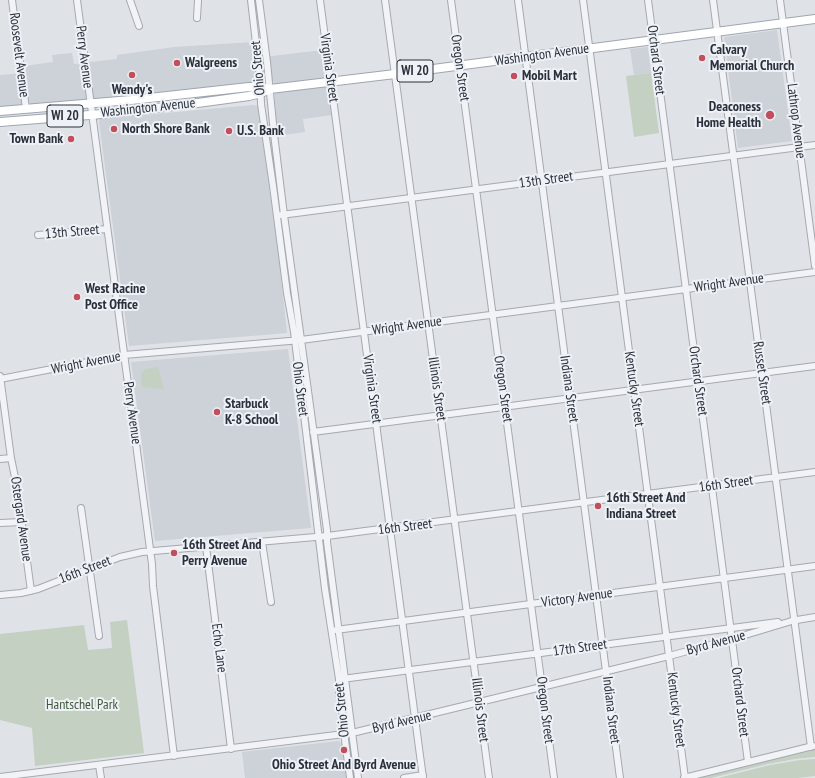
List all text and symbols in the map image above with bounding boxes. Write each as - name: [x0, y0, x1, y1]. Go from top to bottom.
- street label: Roosevelt Avenue: [5, 12, 33, 98]
- street label: Orchard Street: [643, 24, 669, 96]
- street label: Perry Avenue: [72, 25, 96, 89]
- street label: Virginia Street: [316, 33, 342, 103]
- street label: Oregon Street: [447, 33, 473, 103]
- street label: Ohio Street: [247, 40, 269, 96]
- street label: Washington Avenue: [494, 40, 590, 70]
- place label: Calvary Memorial Church: [710, 42, 794, 74]
- marker: Calvary Memorial Church: [697, 53, 707, 63]
- place label: Walgreens: [185, 55, 237, 71]
- marker: Walgreens: [172, 58, 182, 68]
- road number: WI 20: [397, 60, 433, 82]
- place label: Mobil Mart: [522, 68, 577, 84]
- marker: Wendy's: [127, 70, 137, 80]
- marker: Mobil Mart: [509, 71, 519, 81]
- place label: Wendy's: [112, 82, 152, 98]
- street label: Lathrop Avenue: [783, 82, 809, 160]
- street label: Washington Avenue: [100, 95, 196, 121]
- place label: Deaconess Home Health: [696, 99, 761, 132]
- road number: WI 20: [47, 105, 83, 127]
- marker: Deaconess Home Health: [764, 109, 776, 121]
- place label: North Shore Bank: [122, 121, 210, 137]
- place label: U.S. Bank: [237, 123, 284, 139]
- marker: North Shore Bank: [109, 124, 119, 134]
- marker: U.S. Bank: [224, 126, 234, 136]
- place label: Town Bank: [10, 131, 63, 147]
- marker: Town Bank: [66, 134, 76, 144]
- street label: 13th Street: [518, 168, 574, 192]
- street label: 13th Street: [44, 221, 100, 243]
- street label: Wright Avenue: [693, 270, 765, 296]
- place label: West Racine Post Office: [85, 281, 145, 314]
- marker: West Racine Post Office: [72, 292, 82, 302]
- street label: Wright Avenue: [371, 313, 443, 339]
- street label: Russet Street: [749, 340, 775, 406]
- street label: Orchard Street: [685, 345, 711, 417]
- street label: Wright Avenue: [50, 348, 122, 378]
- street label: Kentucky Street: [620, 350, 648, 428]
- street label: Virginia Street: [359, 354, 385, 424]
- street label: Oregon Street: [490, 354, 516, 424]
- street label: Indiana Street: [556, 354, 582, 424]
- street label: Illinois Street: [424, 356, 450, 422]
- street label: Ohio Street: [288, 361, 312, 417]
- street label: Perry Avenue: [119, 381, 145, 445]
- place label: Starbuck K-8 School: [225, 396, 278, 428]
- marker: Starbuck K-8 School: [212, 407, 222, 417]
- street label: 16th Street: [698, 472, 754, 496]
- street label: Ostergard Avenue: [7, 475, 35, 563]
- place label: 16th Street And Indiana Street: [606, 490, 685, 522]
- marker: 16th Street And Indiana Street: [593, 501, 603, 511]
- street label: 16th Street: [377, 515, 433, 539]
- place label: 16th Street And Perry Avenue: [182, 537, 261, 570]
- marker: 16th Street And Perry Avenue: [169, 548, 179, 558]
- street label: 16th Street: [57, 552, 113, 588]
- street label: Victory Avenue: [540, 585, 614, 611]
- street label: Echo Lane: [208, 623, 230, 673]
- street label: Byrd Avenue: [685, 627, 747, 659]
- street label: 17th Street: [552, 636, 608, 660]
- street label: Orchard Street: [727, 666, 753, 738]
- street label: Kentucky Street: [663, 671, 689, 749]
- street label: Indiana Street: [599, 675, 623, 745]
- street label: Oregon Street: [533, 676, 557, 744]
- street label: Illinois Street: [468, 677, 492, 743]
- street label: Ohio Street: [331, 682, 353, 738]
- park label: Hantschel Park: [46, 697, 118, 713]
- street label: Byrd Avenue: [371, 707, 433, 737]
- marker: Ohio Street And Byrd Avenue: [339, 745, 349, 755]
- place label: Ohio Street And Byrd Avenue: [272, 757, 416, 773]

